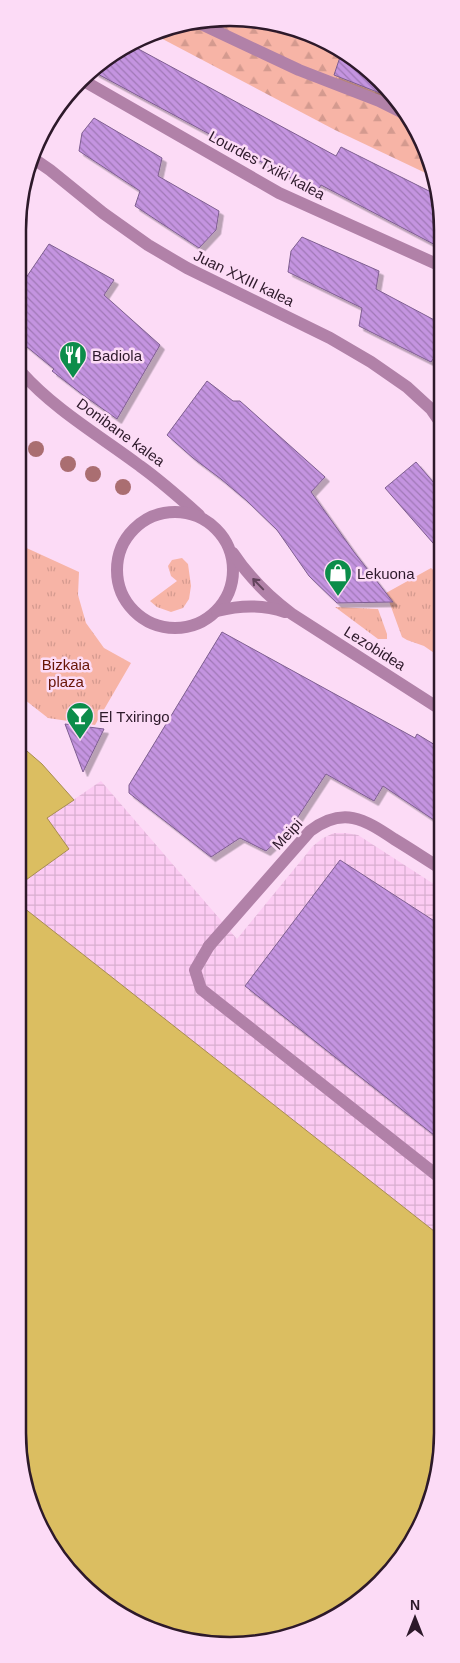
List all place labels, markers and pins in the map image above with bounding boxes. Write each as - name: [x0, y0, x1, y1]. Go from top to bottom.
- restaurant icon: Badiola: [58, 340, 88, 379]
- place label: Badiola: [92, 347, 143, 364]
- shop icon: Lekuona: [323, 558, 353, 597]
- place label: Lekuona: [357, 565, 415, 582]
- bar icon: El Txiringo: [65, 701, 95, 740]
- place label: El Txiringo: [99, 708, 170, 725]

